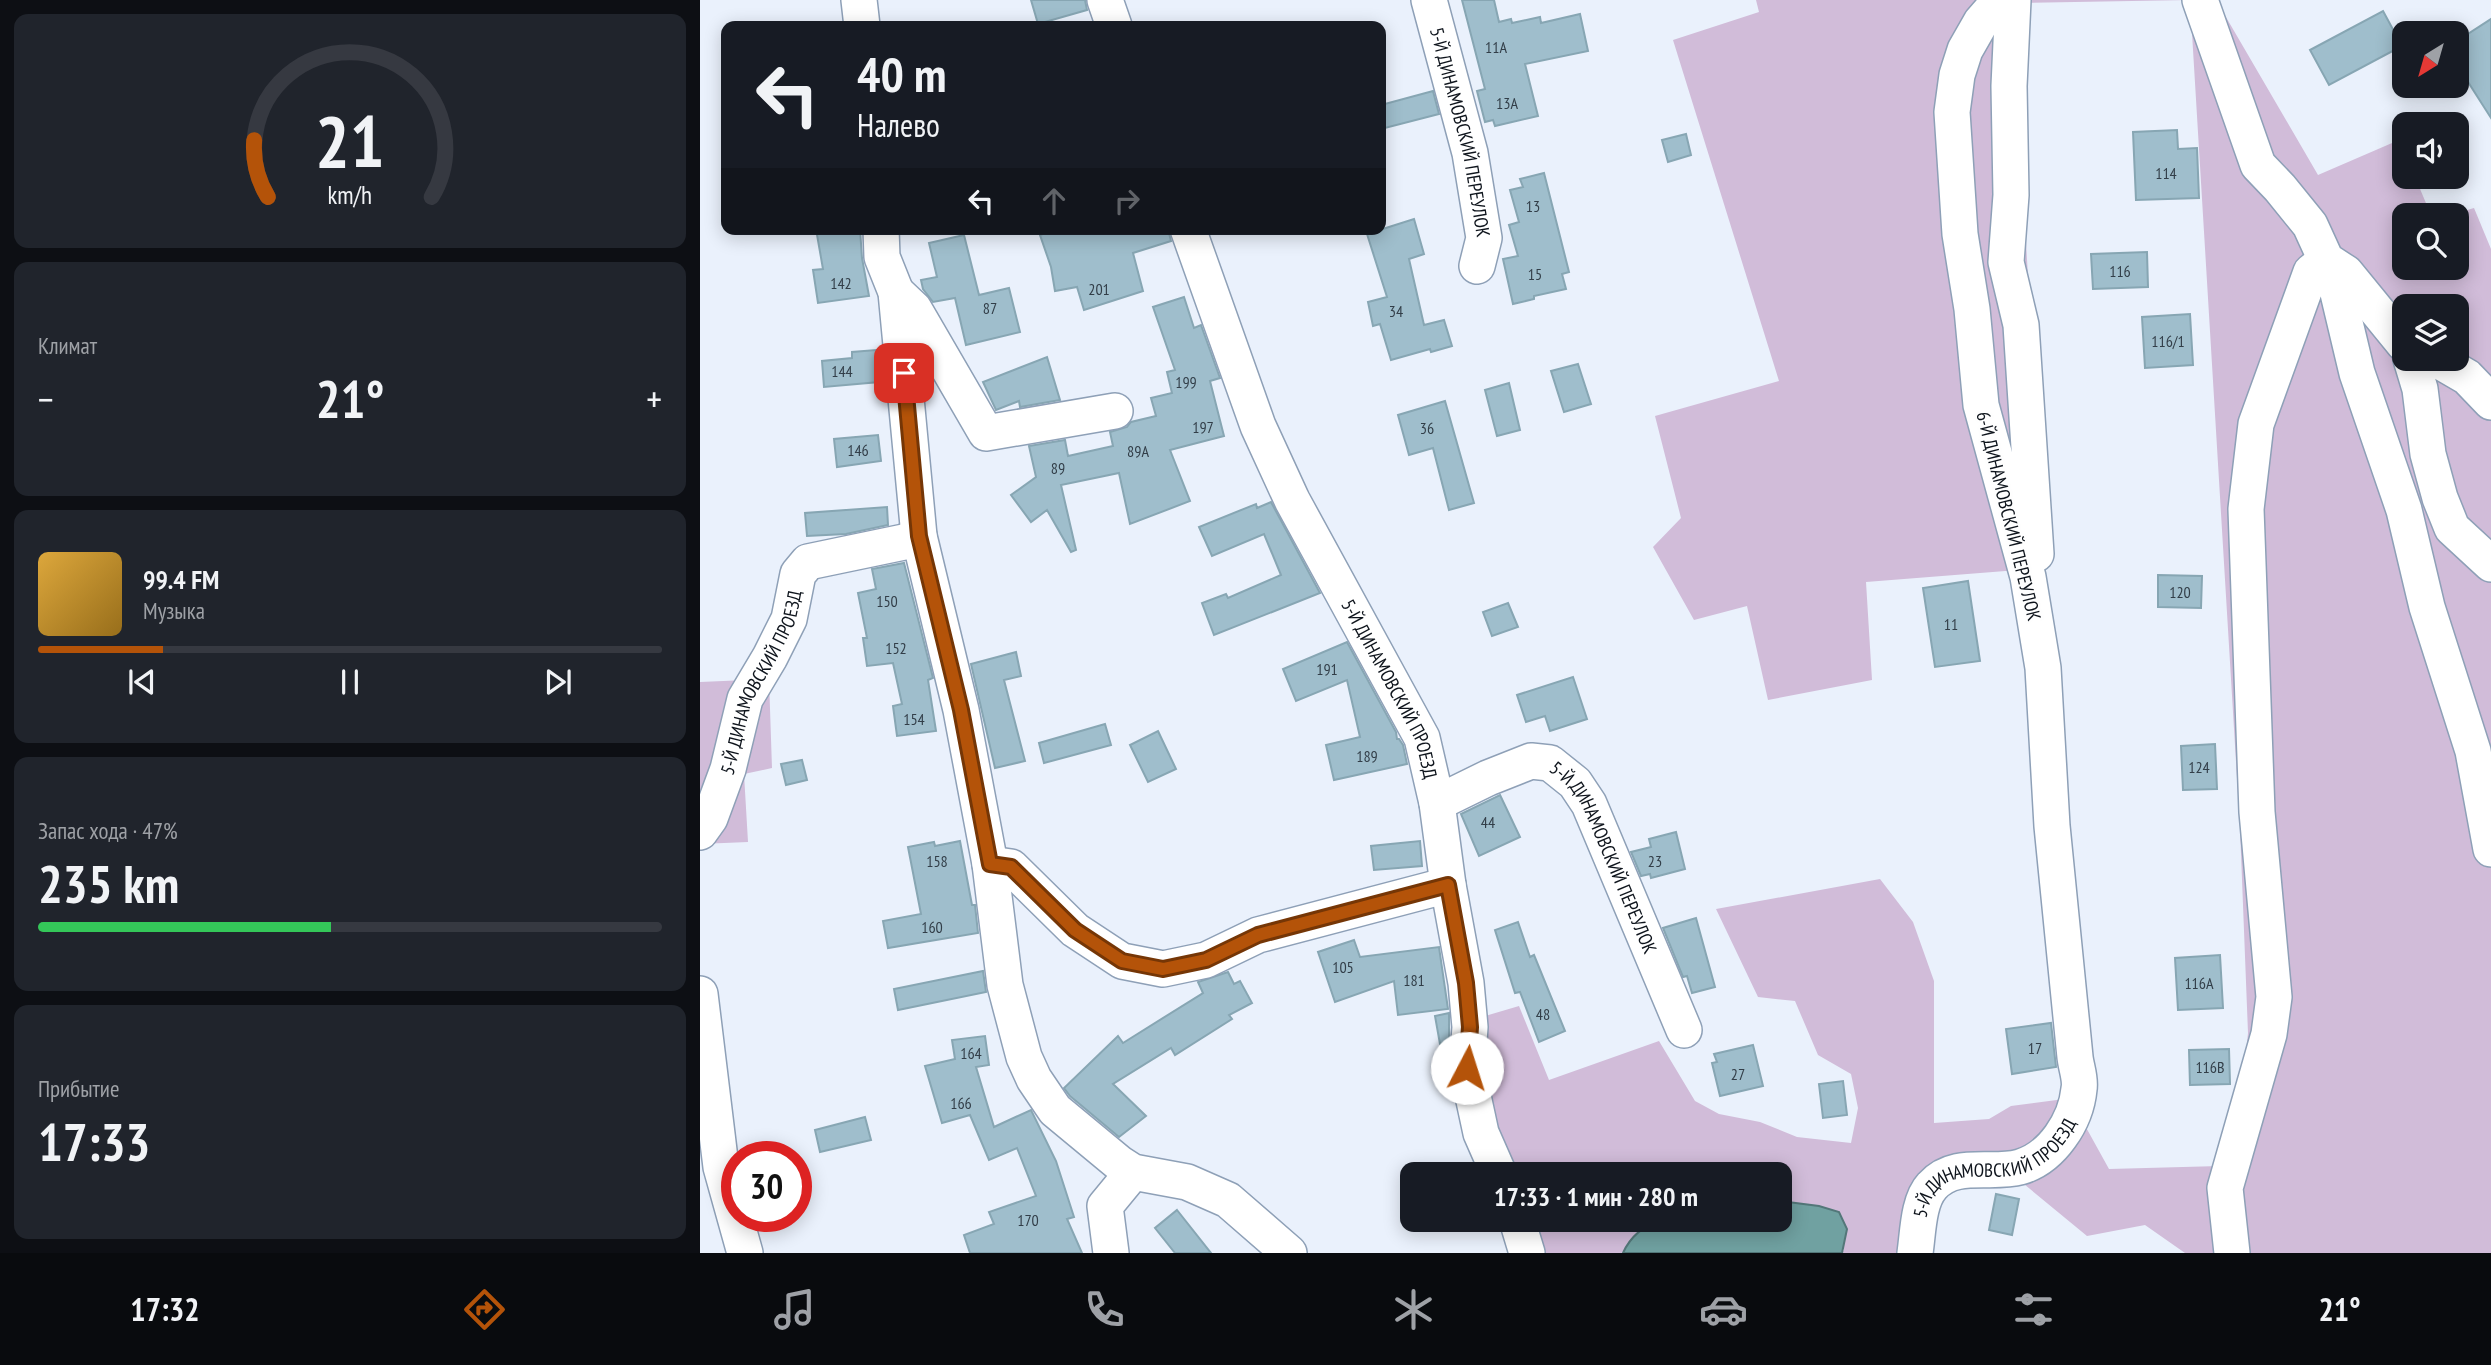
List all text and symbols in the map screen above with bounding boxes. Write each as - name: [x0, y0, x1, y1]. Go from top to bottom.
- north arrow: [2392, 21, 2469, 98]
- map controls: [2392, 21, 2469, 371]
- street label: 5-Й ДИНАМОВСКИЙ ПЕРЕУЛОК: [1425, 24, 1496, 239]
- house number: 11А: [1485, 37, 1507, 57]
- text: 40 m: [857, 42, 946, 106]
- icon: left: [742, 49, 833, 140]
- text: 21: [315, 93, 385, 187]
- house number: 13А: [1496, 93, 1518, 113]
- text: Налево: [857, 104, 940, 146]
- button: sound: [2392, 112, 2469, 189]
- house number: 114: [2155, 163, 2177, 183]
- text: km/h: [328, 179, 372, 211]
- icon: left: [962, 182, 1000, 220]
- icon: ahead: [1035, 182, 1073, 220]
- icon: right: [1108, 182, 1146, 220]
- house number: 13: [1526, 196, 1540, 216]
- button: search: [2392, 203, 2469, 280]
- house number: 116: [2109, 261, 2131, 281]
- house number: 15: [1528, 264, 1542, 284]
- house number: 142: [830, 273, 852, 293]
- house number: 201: [1088, 279, 1110, 299]
- button: layers: [2392, 294, 2469, 371]
- house number: 87: [983, 298, 997, 318]
- house number: 34: [1389, 301, 1403, 321]
- text: Климат: [38, 331, 97, 360]
- house number: 116/1: [2151, 331, 2185, 351]
- pin: [874, 343, 934, 403]
- icon: arrive: [885, 354, 923, 392]
- house number: 144: [831, 361, 853, 381]
- text: 21°: [316, 365, 384, 432]
- house number: 199: [1175, 372, 1197, 392]
- text: −: [38, 374, 54, 423]
- text: +: [646, 374, 662, 423]
- street label: 6-Й ДИНАМОВСКИЙ ПЕРЕУЛОК: [1971, 409, 2047, 623]
- house number: 197: [1192, 417, 1214, 437]
- house number: 36: [1420, 418, 1434, 438]
- house number: 146: [847, 440, 869, 460]
- house number: 89А: [1127, 441, 1149, 461]
- house number: 89: [1051, 458, 1065, 478]
- text: 99.4 FM: [143, 563, 219, 596]
- house number: 120: [2169, 582, 2191, 602]
- street label: 5-Й ДИНАМОВСКИЙ ПРОЕЗД: [715, 588, 806, 778]
- house number: 150: [876, 591, 898, 611]
- street label: 5-Й ДИНАМОВСКИЙ ПРОЕЗД: [1336, 595, 1443, 781]
- text: Музыка: [143, 596, 205, 625]
- house number: 11: [1944, 614, 1958, 634]
- house number: 152: [885, 638, 907, 658]
- house number: 191: [1316, 659, 1338, 679]
- icon: previous: [123, 663, 161, 701]
- icon: pause: [331, 663, 369, 701]
- icon: next: [539, 663, 577, 701]
- house number: 154: [903, 709, 925, 729]
- house number: 189: [1356, 746, 1378, 766]
- street label: 5-Й ДИНАМОВСКИЙ ПЕРЕУЛОК: [1545, 756, 1662, 957]
- house number: 124: [2188, 757, 2210, 777]
- house number: 44: [1481, 812, 1495, 832]
- text: Запас хода · 47%: [38, 816, 178, 845]
- text: 235 km: [38, 850, 179, 917]
- house number: 158: [926, 851, 948, 871]
- house number: 23: [1648, 851, 1662, 871]
- house number: 160: [921, 917, 943, 937]
- house number: 105: [1332, 957, 1354, 977]
- house number: 181: [1403, 970, 1425, 990]
- house number: 116А: [2184, 973, 2214, 993]
- house number: 48: [1536, 1004, 1550, 1024]
- position arrow: [1430, 1031, 1504, 1105]
- house number: 17: [2028, 1038, 2042, 1058]
- house number: 164: [960, 1043, 982, 1063]
- house number: 116В: [2195, 1057, 2225, 1077]
- house number: 27: [1731, 1064, 1745, 1084]
- text: Прибытие: [38, 1074, 119, 1103]
- house number: 166: [950, 1093, 972, 1113]
- text: 17:33: [38, 1108, 150, 1175]
- street label: 5-Й ДИНАМОВСКИЙ ПРОЕЗД: [1908, 1114, 2081, 1220]
- speed limit sign: 30: [721, 1141, 812, 1232]
- text: 17:33 · 1 мин · 280 m: [1494, 1180, 1698, 1213]
- house number: 170: [1017, 1210, 1039, 1230]
- icon: directions: [460, 1285, 509, 1334]
- icon: music: [770, 1285, 819, 1334]
- icon: phone: [1080, 1285, 1129, 1334]
- icon: climate: [1389, 1285, 1438, 1334]
- icon: car: [1699, 1285, 1748, 1334]
- icon: filters: [2009, 1285, 2058, 1334]
- text: 17:32: [130, 1288, 200, 1330]
- text: 21°: [2318, 1288, 2361, 1330]

